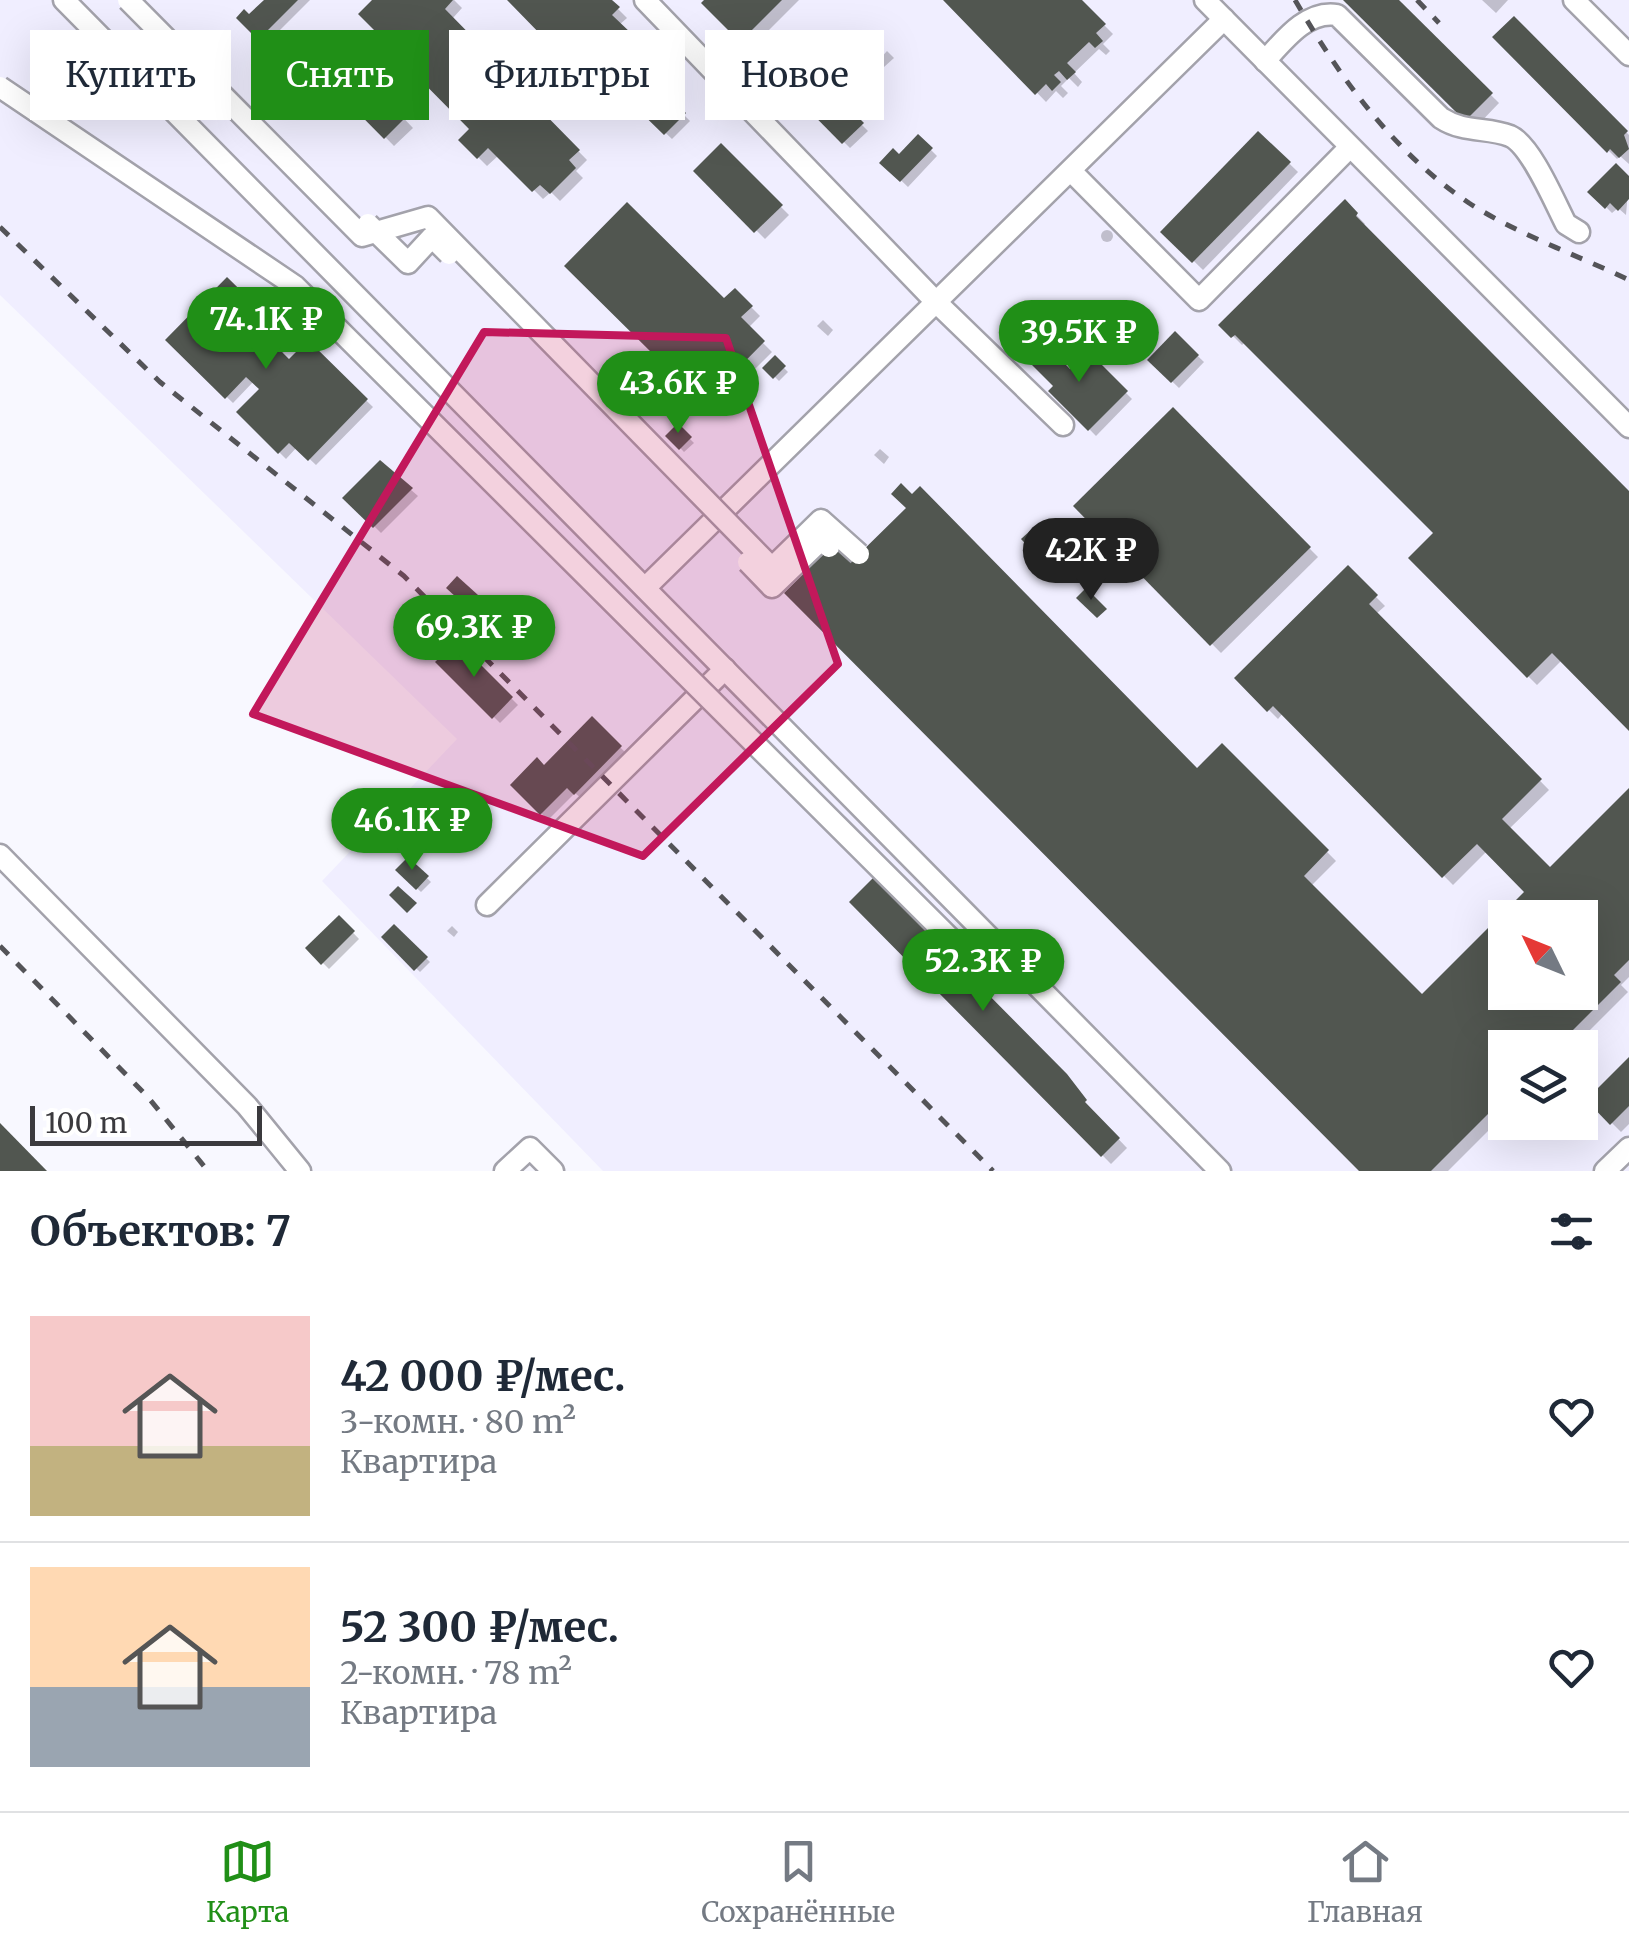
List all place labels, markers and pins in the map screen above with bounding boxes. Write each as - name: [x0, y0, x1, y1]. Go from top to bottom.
- pin: 74.1K ₽: [174, 287, 358, 372]
- pin: 39.5K ₽: [987, 300, 1171, 385]
- pin: 43.6K ₽: [586, 351, 770, 436]
- pin: 42K ₽: [1021, 518, 1161, 603]
- pin: 69.3K ₽: [382, 595, 566, 680]
- pin: 46.1K ₽: [320, 788, 504, 873]
- pin: 52.3K ₽: [891, 929, 1075, 1014]

